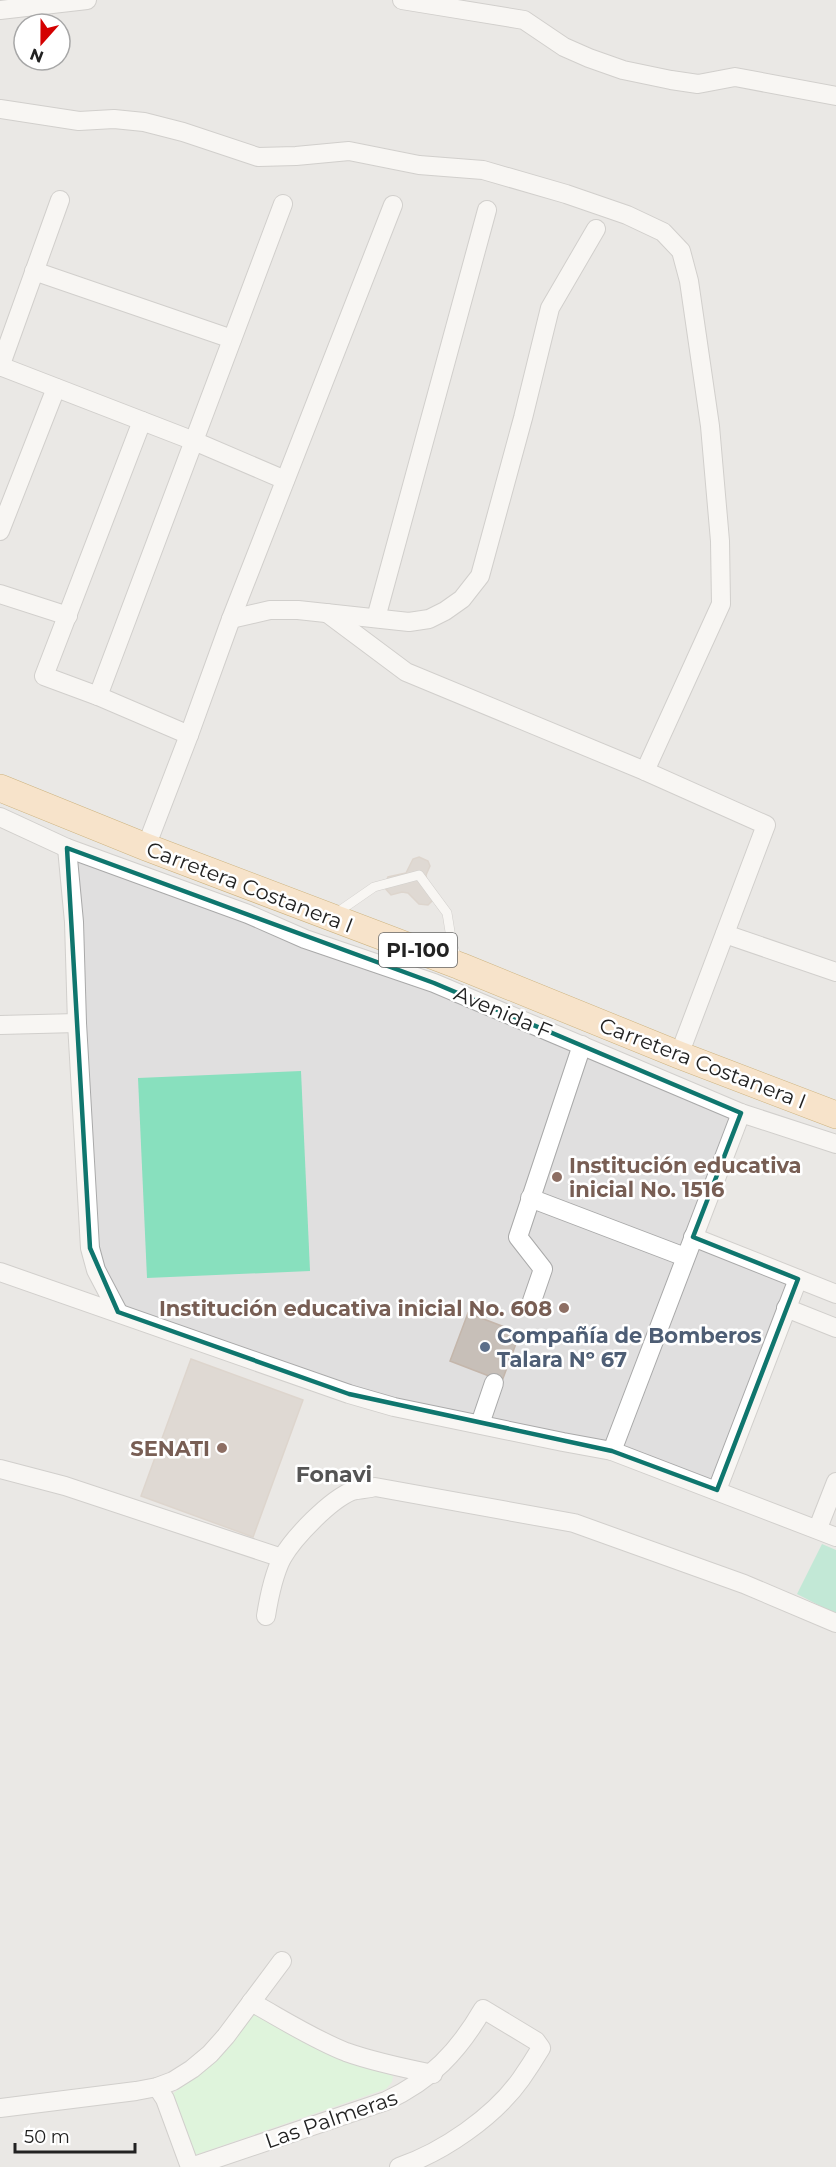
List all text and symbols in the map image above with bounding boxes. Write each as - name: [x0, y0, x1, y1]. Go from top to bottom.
- north arrow: [12, 12, 72, 72]
- text: N: [27, 44, 46, 67]
- street label: Carretera Costanera I: [143, 836, 357, 938]
- road number: PI-100: [379, 933, 457, 967]
- street label: Avenida F: [450, 980, 556, 1044]
- street label: Carretera Costanera I: [596, 1012, 810, 1114]
- place label: Institución educativa inicial No. 1516: [569, 1153, 802, 1202]
- marker: Institución educativa inicial No. 1516: [550, 1170, 564, 1184]
- place label: Institución educativa inicial No. 608: [159, 1296, 552, 1321]
- marker: Institución educativa inicial No. 608: [557, 1301, 571, 1315]
- place label: Compañía de Bomberos Talara Nº 67: [497, 1323, 762, 1372]
- marker: Compañía de Bomberos Talara Nº 67: [478, 1340, 492, 1354]
- place label: SENATI: [130, 1436, 210, 1461]
- marker: SENATI: [215, 1441, 229, 1455]
- district label: Fonavi: [296, 1461, 372, 1488]
- street label: Las Palmeras: [261, 2085, 401, 2153]
- scale bar: [15, 2116, 135, 2154]
- text: 50 m: [24, 2126, 70, 2148]

